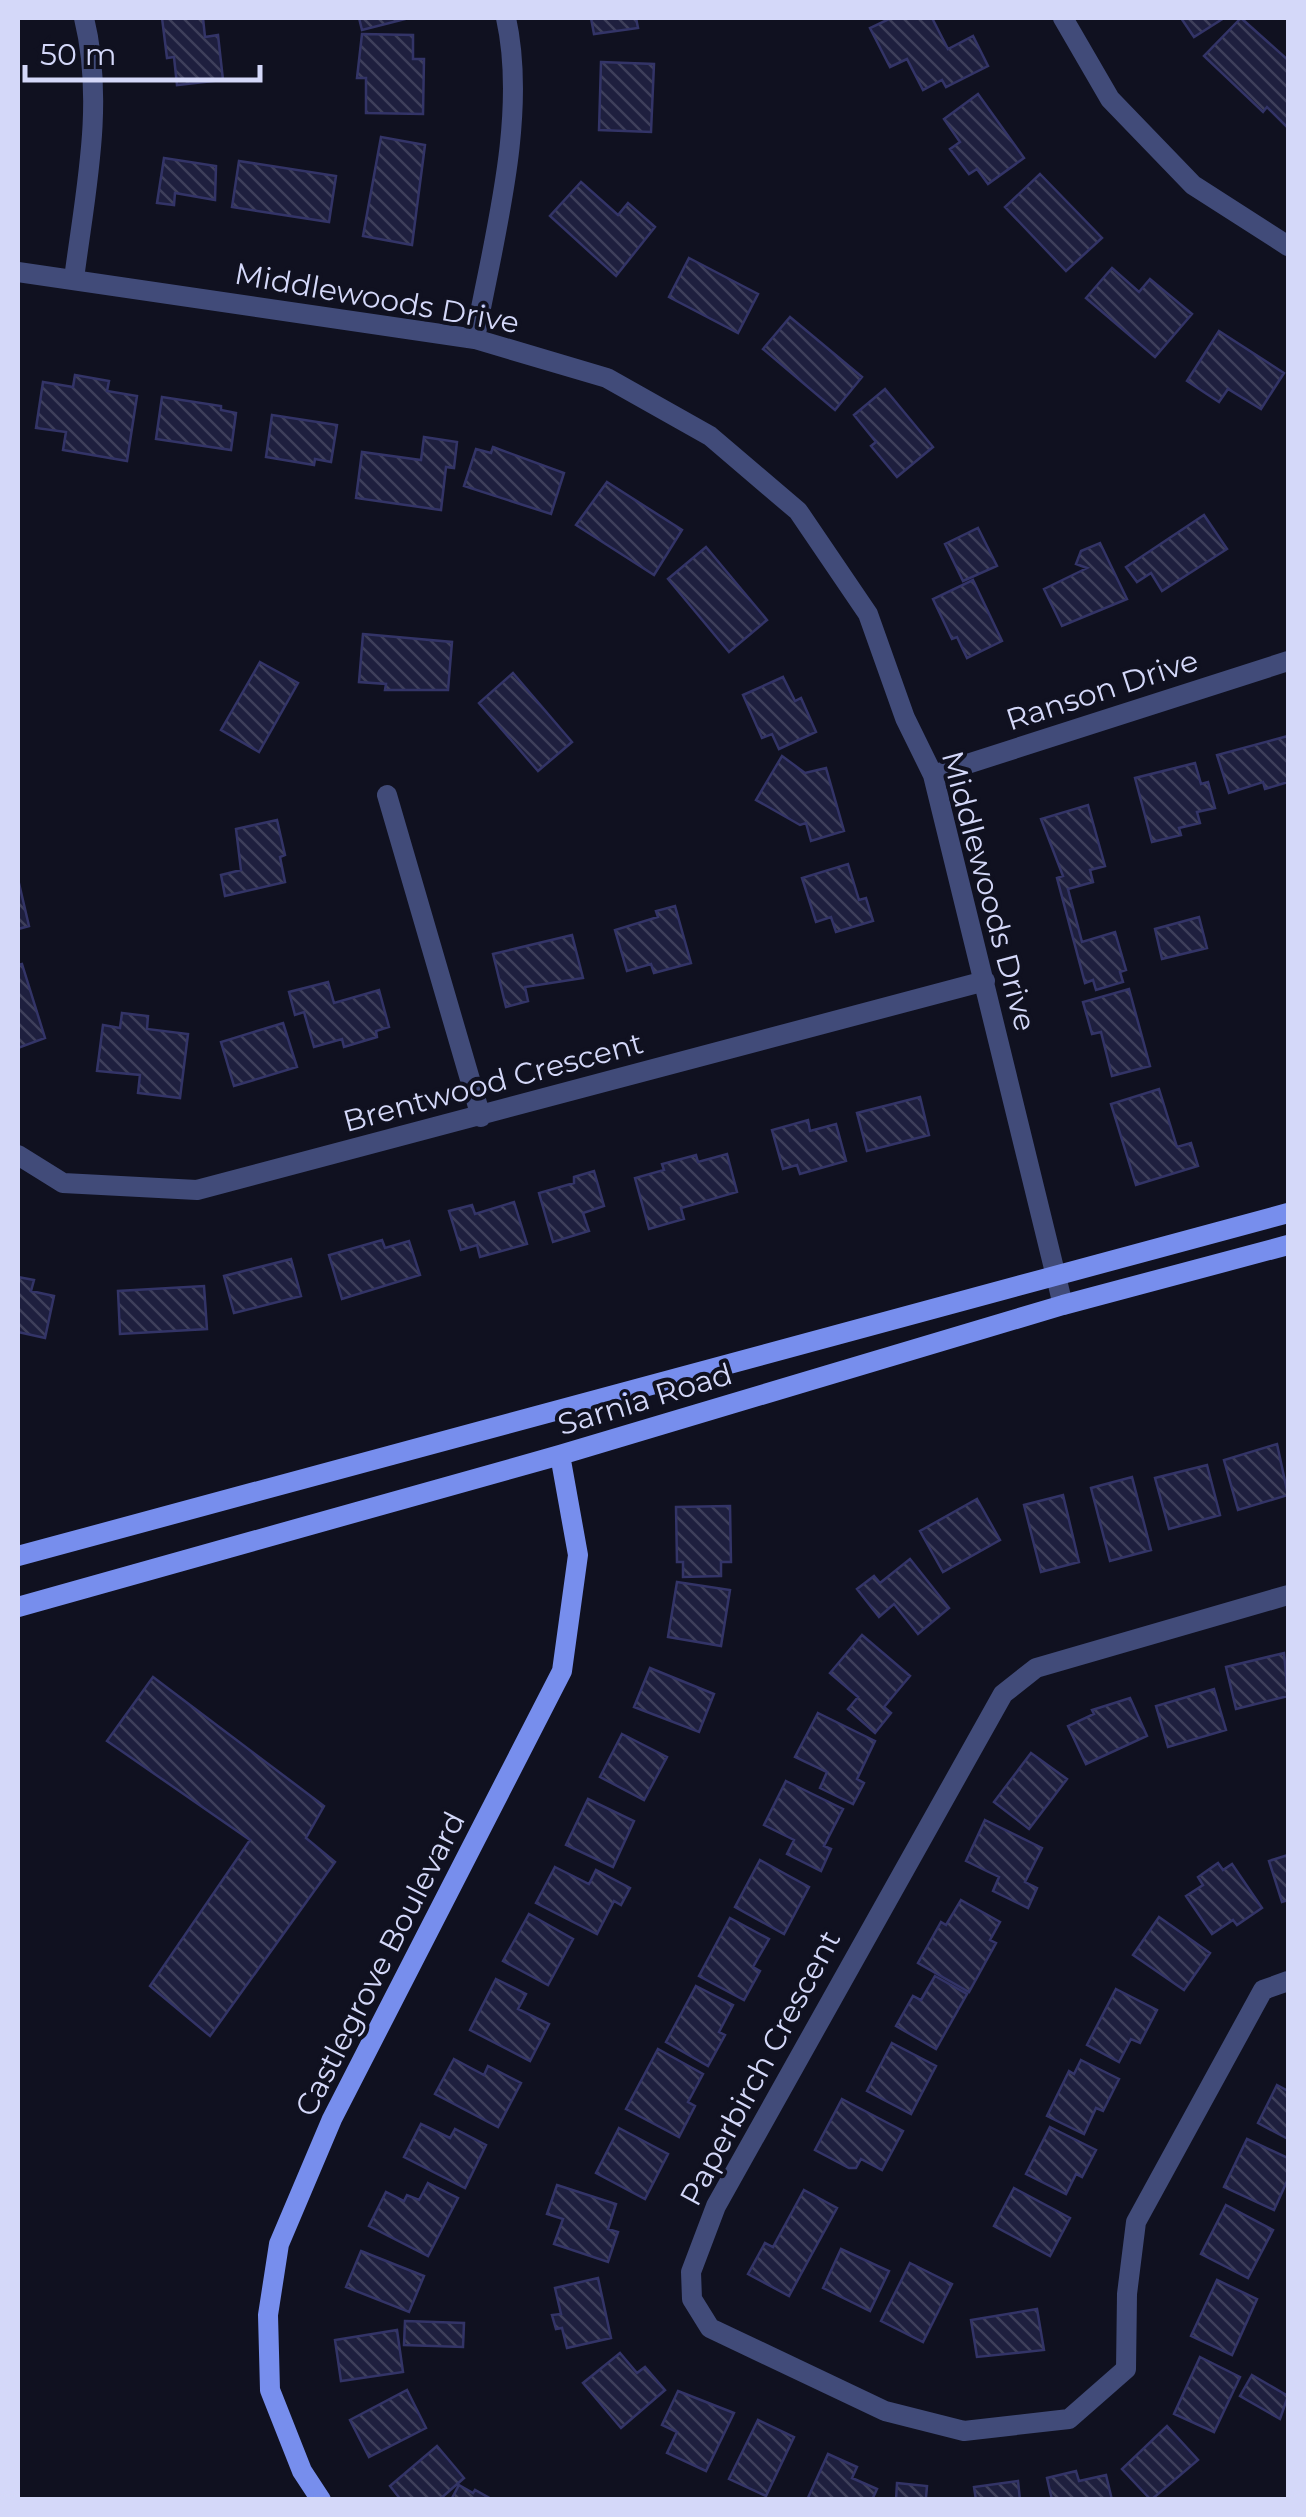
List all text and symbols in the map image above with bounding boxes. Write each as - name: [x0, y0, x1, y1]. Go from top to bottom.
- scale bar: [25, 20, 260, 82]
- text: 50 m: [40, 36, 117, 73]
- street label: Middlewoods Drive: [232, 255, 522, 341]
- street label: Ranson Drive: [1001, 642, 1203, 738]
- street label: Middlewoods Drive: [934, 747, 1044, 1035]
- street label: Brentwood Crescent: [339, 1024, 647, 1140]
- street label: Sarnia Road: [553, 1355, 737, 1443]
- street label: Castlegrove Boulevard: [287, 1805, 473, 2123]
- street label: Paperbirch Crescent: [672, 1924, 848, 2212]

